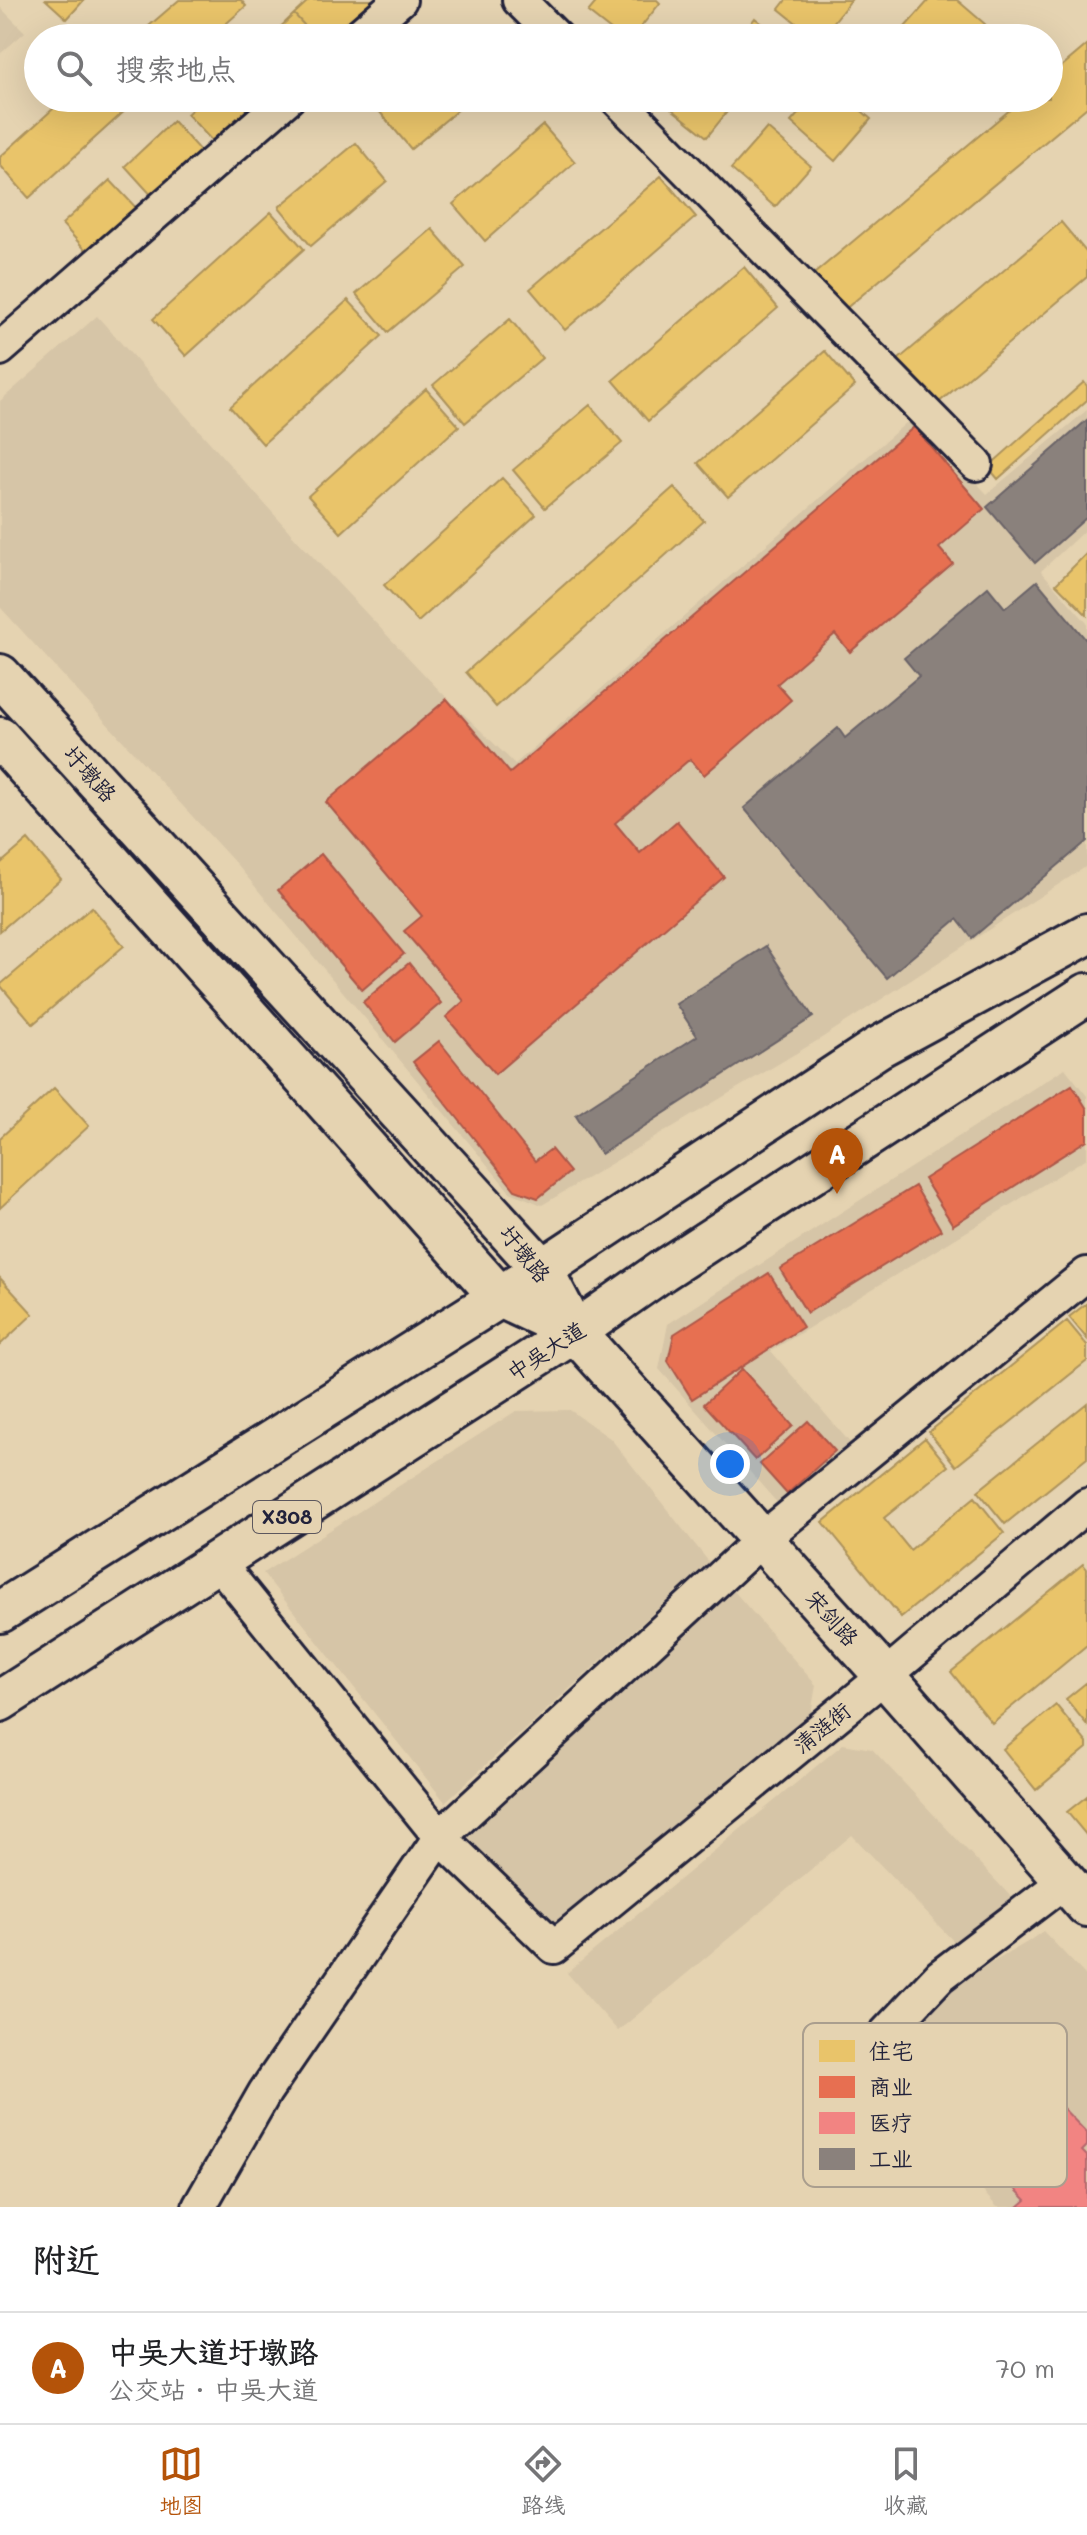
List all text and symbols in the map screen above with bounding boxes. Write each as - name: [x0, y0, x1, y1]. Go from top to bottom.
- search box: [24, 24, 1063, 112]
- icon: search: [52, 46, 96, 90]
- text: 搜索地点: [116, 48, 236, 88]
- street label: 圩墩路: [58, 739, 123, 808]
- pin: A: [811, 1128, 863, 1194]
- street label: 圩墩路: [493, 1219, 557, 1288]
- street label: 中吴大道: [501, 1314, 591, 1387]
- your location: [710, 1444, 750, 1484]
- road number: X308: [253, 1501, 321, 1533]
- street label: 宋剑路: [800, 1583, 865, 1652]
- street label: 清涟街: [787, 1696, 856, 1760]
- legend: [803, 2023, 1067, 2187]
- text: 住宅: [869, 2036, 913, 2065]
- text: 商业: [869, 2072, 913, 2101]
- text: 医疗: [869, 2108, 913, 2137]
- text: 工业: [869, 2144, 913, 2173]
- text: 附近: [32, 2236, 100, 2281]
- text: 中吴大道圩墩路: [108, 2331, 318, 2371]
- text: A: [49, 2351, 67, 2385]
- text: 70 m: [995, 2351, 1055, 2385]
- text: 公交站 · 中吴大道: [108, 2372, 318, 2406]
- tab: 地图: [159, 2442, 203, 2519]
- tab: 路线: [521, 2442, 566, 2519]
- tab: 收藏: [884, 2442, 928, 2519]

